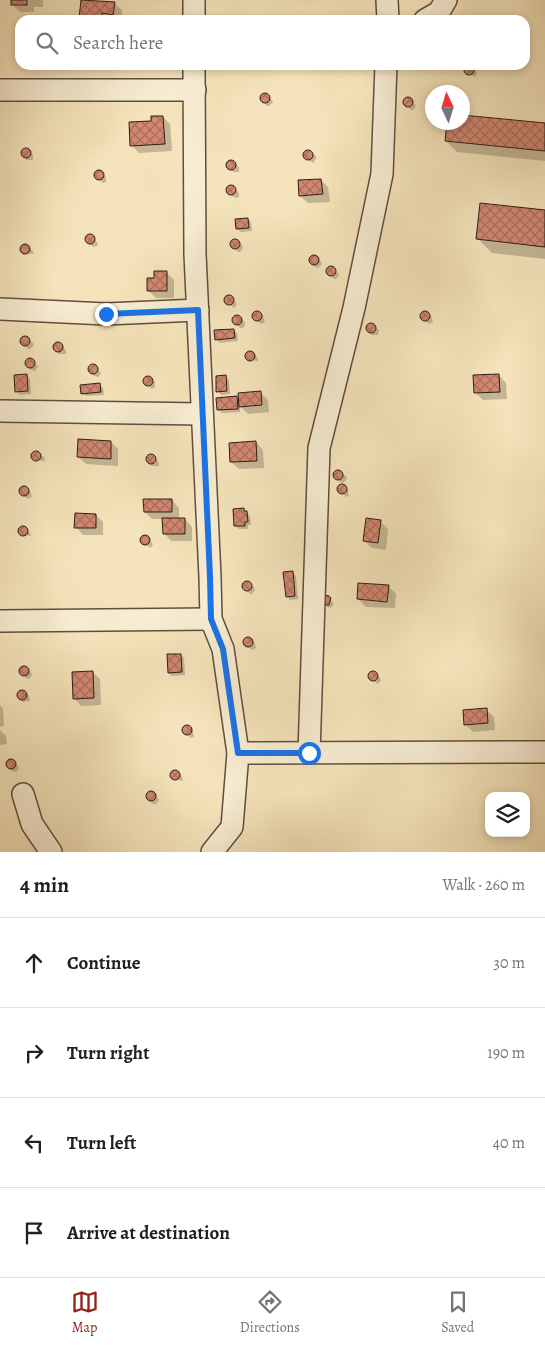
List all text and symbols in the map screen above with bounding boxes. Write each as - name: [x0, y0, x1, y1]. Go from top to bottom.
- search box: [15, 15, 530, 70]
- icon: search: [33, 29, 61, 57]
- text: Search here: [73, 30, 163, 56]
- north arrow: [425, 85, 470, 130]
- route end: [95, 303, 118, 326]
- route start: [298, 742, 321, 765]
- map controls: [485, 792, 530, 837]
- button: layers: [485, 792, 530, 837]
- text: 4 min: [20, 871, 69, 899]
- text: Walk · 260 m: [443, 874, 525, 896]
- icon: ahead: [20, 949, 48, 977]
- text: Continue: [67, 950, 141, 976]
- text: 30 m: [493, 952, 525, 974]
- icon: right: [20, 1039, 48, 1067]
- text: Turn right: [67, 1040, 149, 1066]
- text: 190 m: [487, 1042, 525, 1064]
- icon: left: [20, 1129, 48, 1157]
- text: Turn left: [67, 1130, 136, 1156]
- text: 40 m: [493, 1132, 525, 1154]
- icon: arrive: [20, 1219, 48, 1247]
- text: Arrive at destination: [67, 1220, 230, 1246]
- tab: Map: [71, 1288, 99, 1337]
- tab: Directions: [240, 1288, 300, 1337]
- tab: Saved: [441, 1288, 474, 1337]

